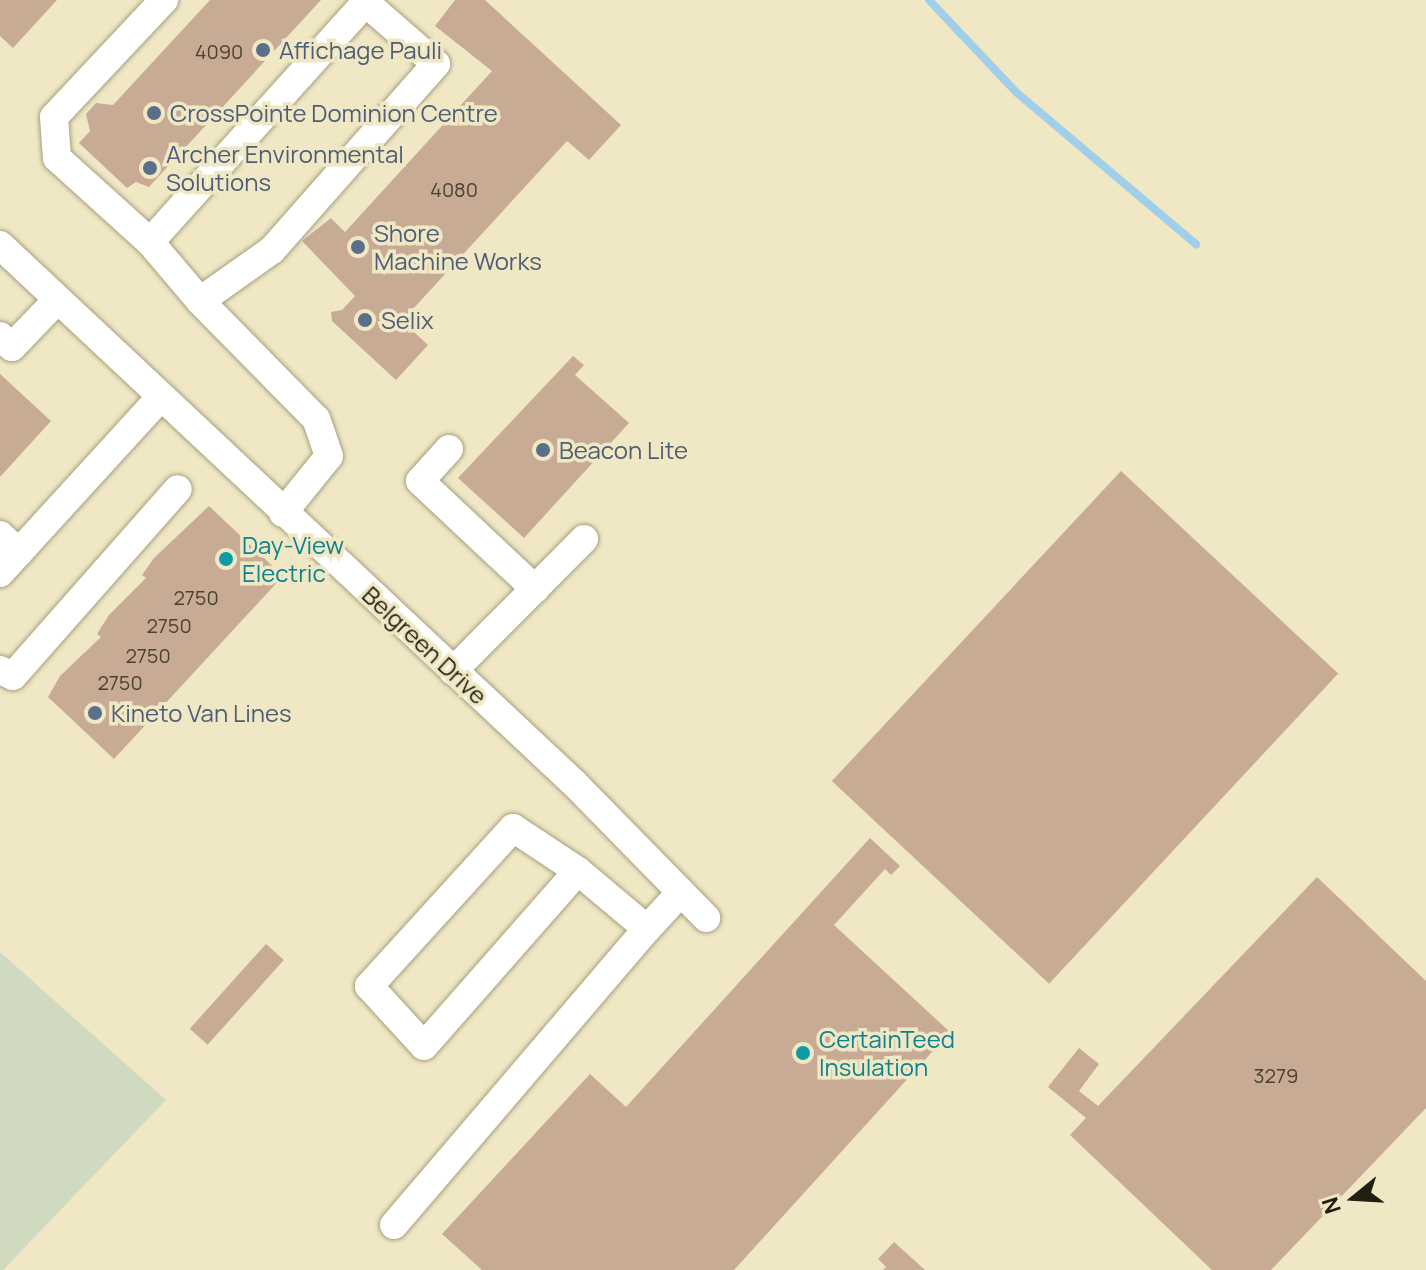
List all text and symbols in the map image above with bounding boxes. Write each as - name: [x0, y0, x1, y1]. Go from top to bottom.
- place label: Affichage Pauli: [279, 36, 442, 64]
- house number: 4090: [195, 39, 243, 63]
- marker: Affichage Pauli: [254, 41, 272, 59]
- place label: CrossPointe Dominion Centre: [170, 99, 498, 127]
- marker: CrossPointe Dominion Centre: [145, 104, 163, 122]
- place label: Archer Environmental Solutions: [166, 140, 404, 196]
- marker: Archer Environmental Solutions: [141, 159, 159, 177]
- house number: 4080: [430, 177, 478, 201]
- place label: Shore Machine Works: [374, 219, 542, 275]
- marker: Shore Machine Works: [349, 238, 367, 256]
- place label: Selix: [381, 306, 434, 334]
- marker: Selix: [356, 311, 374, 329]
- place label: Beacon Lite: [559, 436, 688, 464]
- marker: Beacon Lite: [534, 441, 552, 459]
- place label: Day-View Electric: [242, 531, 344, 587]
- marker: Day-View Electric: [217, 550, 235, 568]
- street label: Belgreen Drive: [357, 580, 493, 710]
- house number: 2750: [173, 585, 219, 609]
- house number: 2750: [146, 613, 192, 637]
- house number: 2750: [125, 643, 171, 667]
- house number: 2750: [97, 670, 143, 694]
- place label: Kineto Van Lines: [111, 699, 292, 727]
- marker: Kineto Van Lines: [86, 704, 104, 722]
- place label: CertainTeed Insulation: [819, 1025, 955, 1081]
- marker: CertainTeed Insulation: [794, 1044, 812, 1062]
- house number: 3279: [1254, 1063, 1298, 1087]
- north arrow: [1314, 1158, 1394, 1238]
- text: N: [1314, 1193, 1348, 1218]

